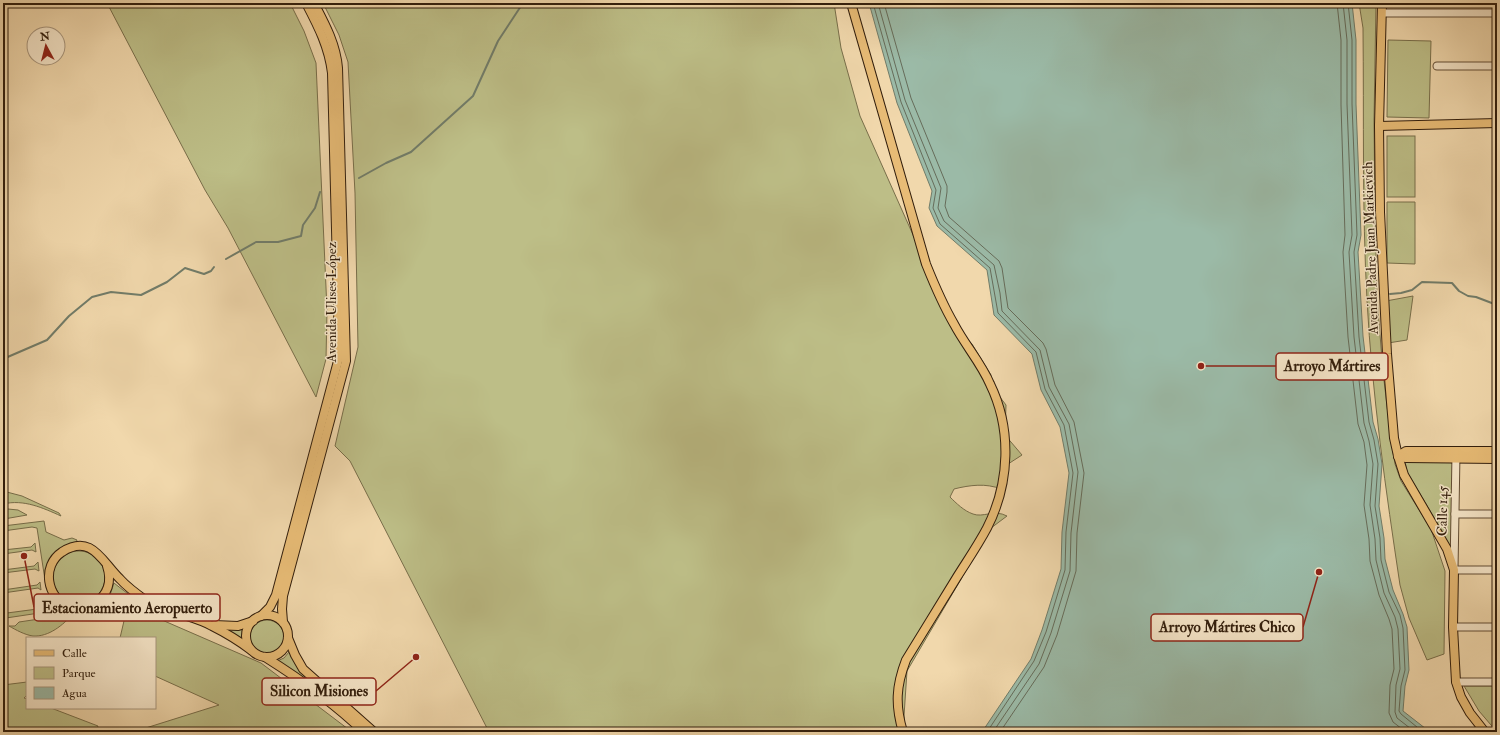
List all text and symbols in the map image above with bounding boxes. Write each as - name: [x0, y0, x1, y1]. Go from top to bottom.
- north arrow: [26, 26, 66, 66]
- text: N: [38, 29, 52, 44]
- street label: Avenida Padre Juan Markievich: [1359, 161, 1382, 336]
- street label: Avenida Ulises López: [323, 241, 341, 363]
- callout: Arroyo Mártires: [1276, 353, 1388, 380]
- text: Arroyo Mártires: [1283, 357, 1380, 377]
- street label: Calle 145: [1434, 485, 1451, 536]
- callout: Estacionamiento Aeropuerto: [34, 594, 220, 621]
- text: Estacionamiento Aeropuerto: [42, 599, 213, 619]
- callout: Arroyo Mártires Chico: [1151, 614, 1303, 641]
- text: Arroyo Mártires Chico: [1158, 618, 1296, 638]
- legend: [26, 637, 156, 709]
- text: Calle: [62, 646, 87, 661]
- text: Parque: [62, 666, 96, 681]
- callout: Silicon Misiones: [262, 678, 376, 705]
- text: Silicon Misiones: [270, 682, 368, 701]
- text: Agua: [61, 686, 88, 701]

